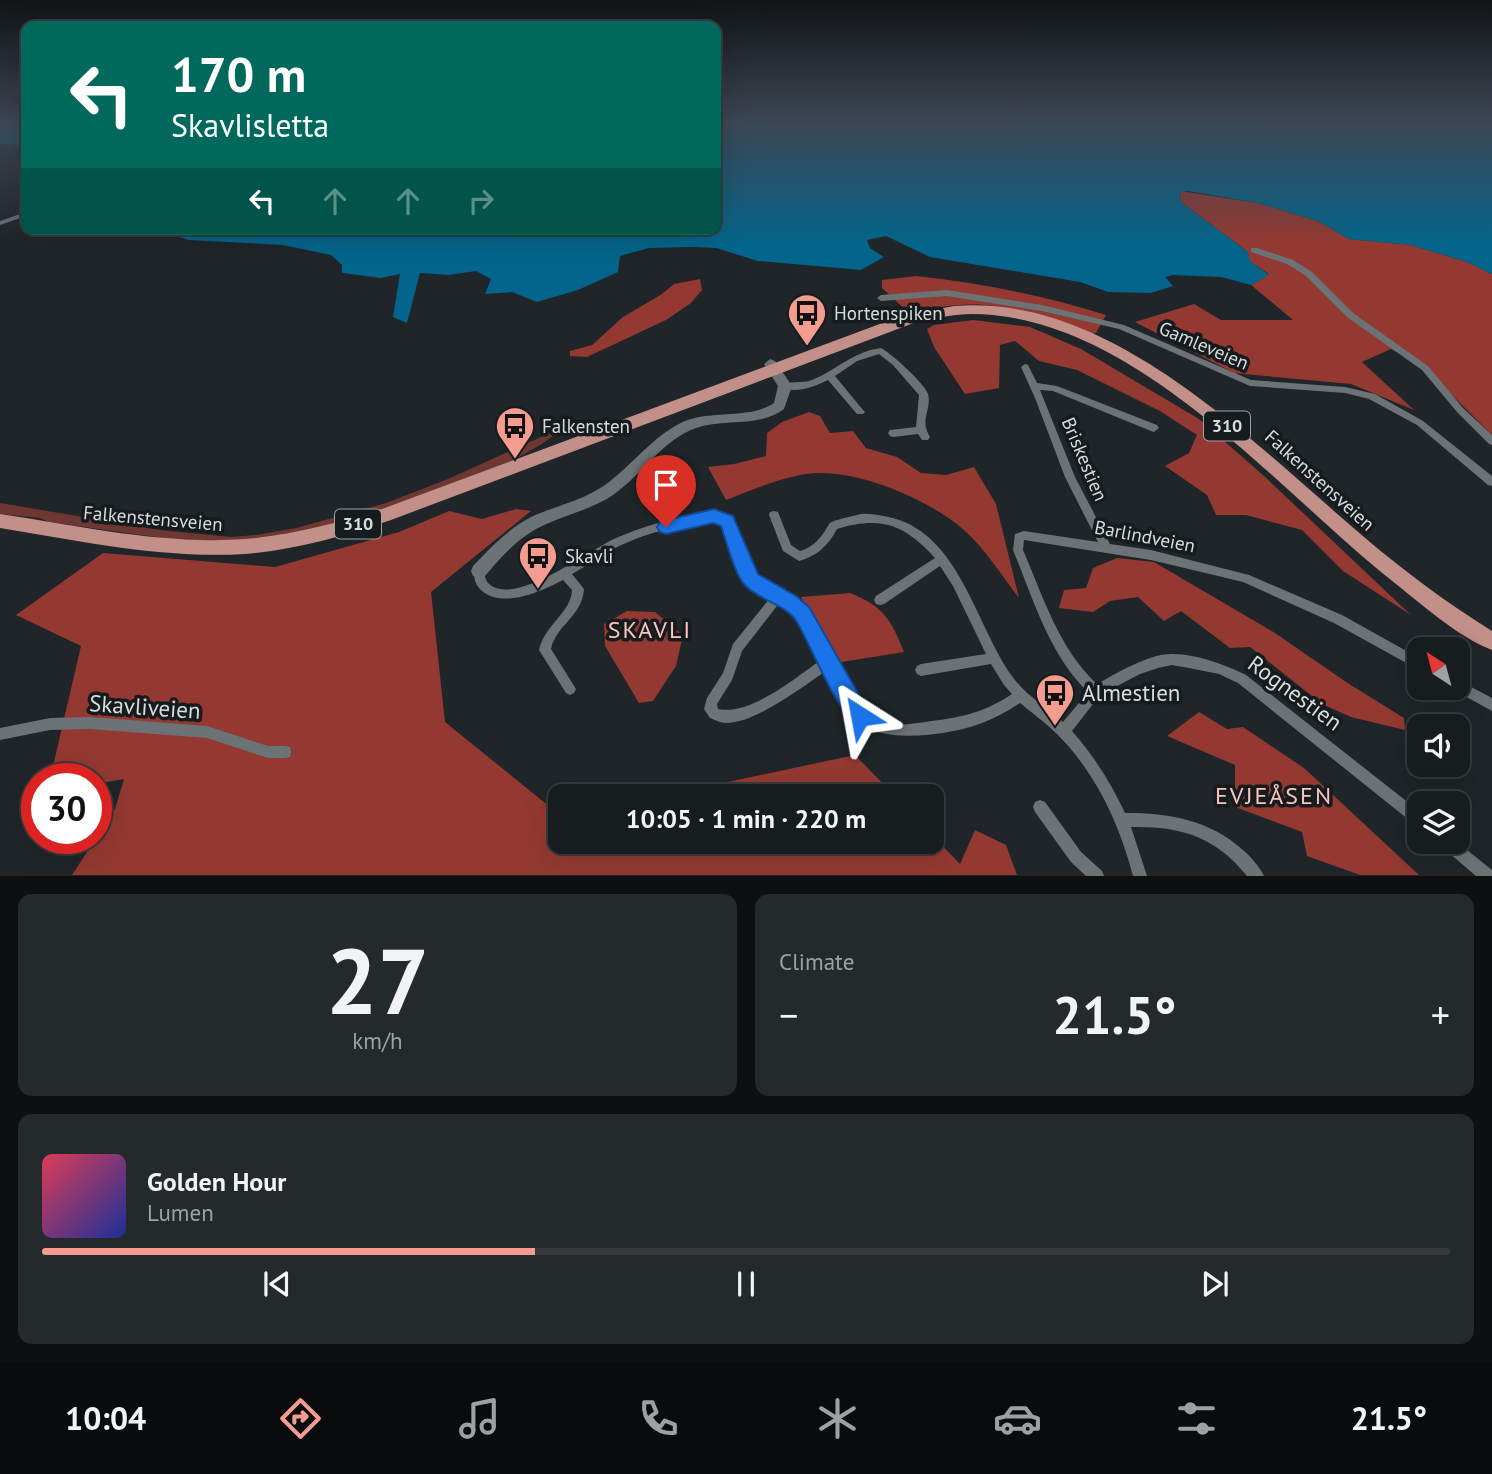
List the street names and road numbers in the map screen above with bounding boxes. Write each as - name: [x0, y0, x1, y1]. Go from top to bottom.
- street label: Gamleveien: [1156, 315, 1252, 375]
- road number: 310: [1204, 412, 1250, 440]
- street label: Briskestien: [1057, 413, 1113, 505]
- street label: Falkenstensveien: [1260, 424, 1380, 536]
- street label: Falkenstensveien: [82, 500, 224, 536]
- road number: 310: [335, 510, 381, 538]
- street label: Barlindveien: [1093, 514, 1197, 558]
- street label: Rognestien: [1243, 649, 1348, 736]
- street label: Skavliveien: [88, 688, 202, 725]

